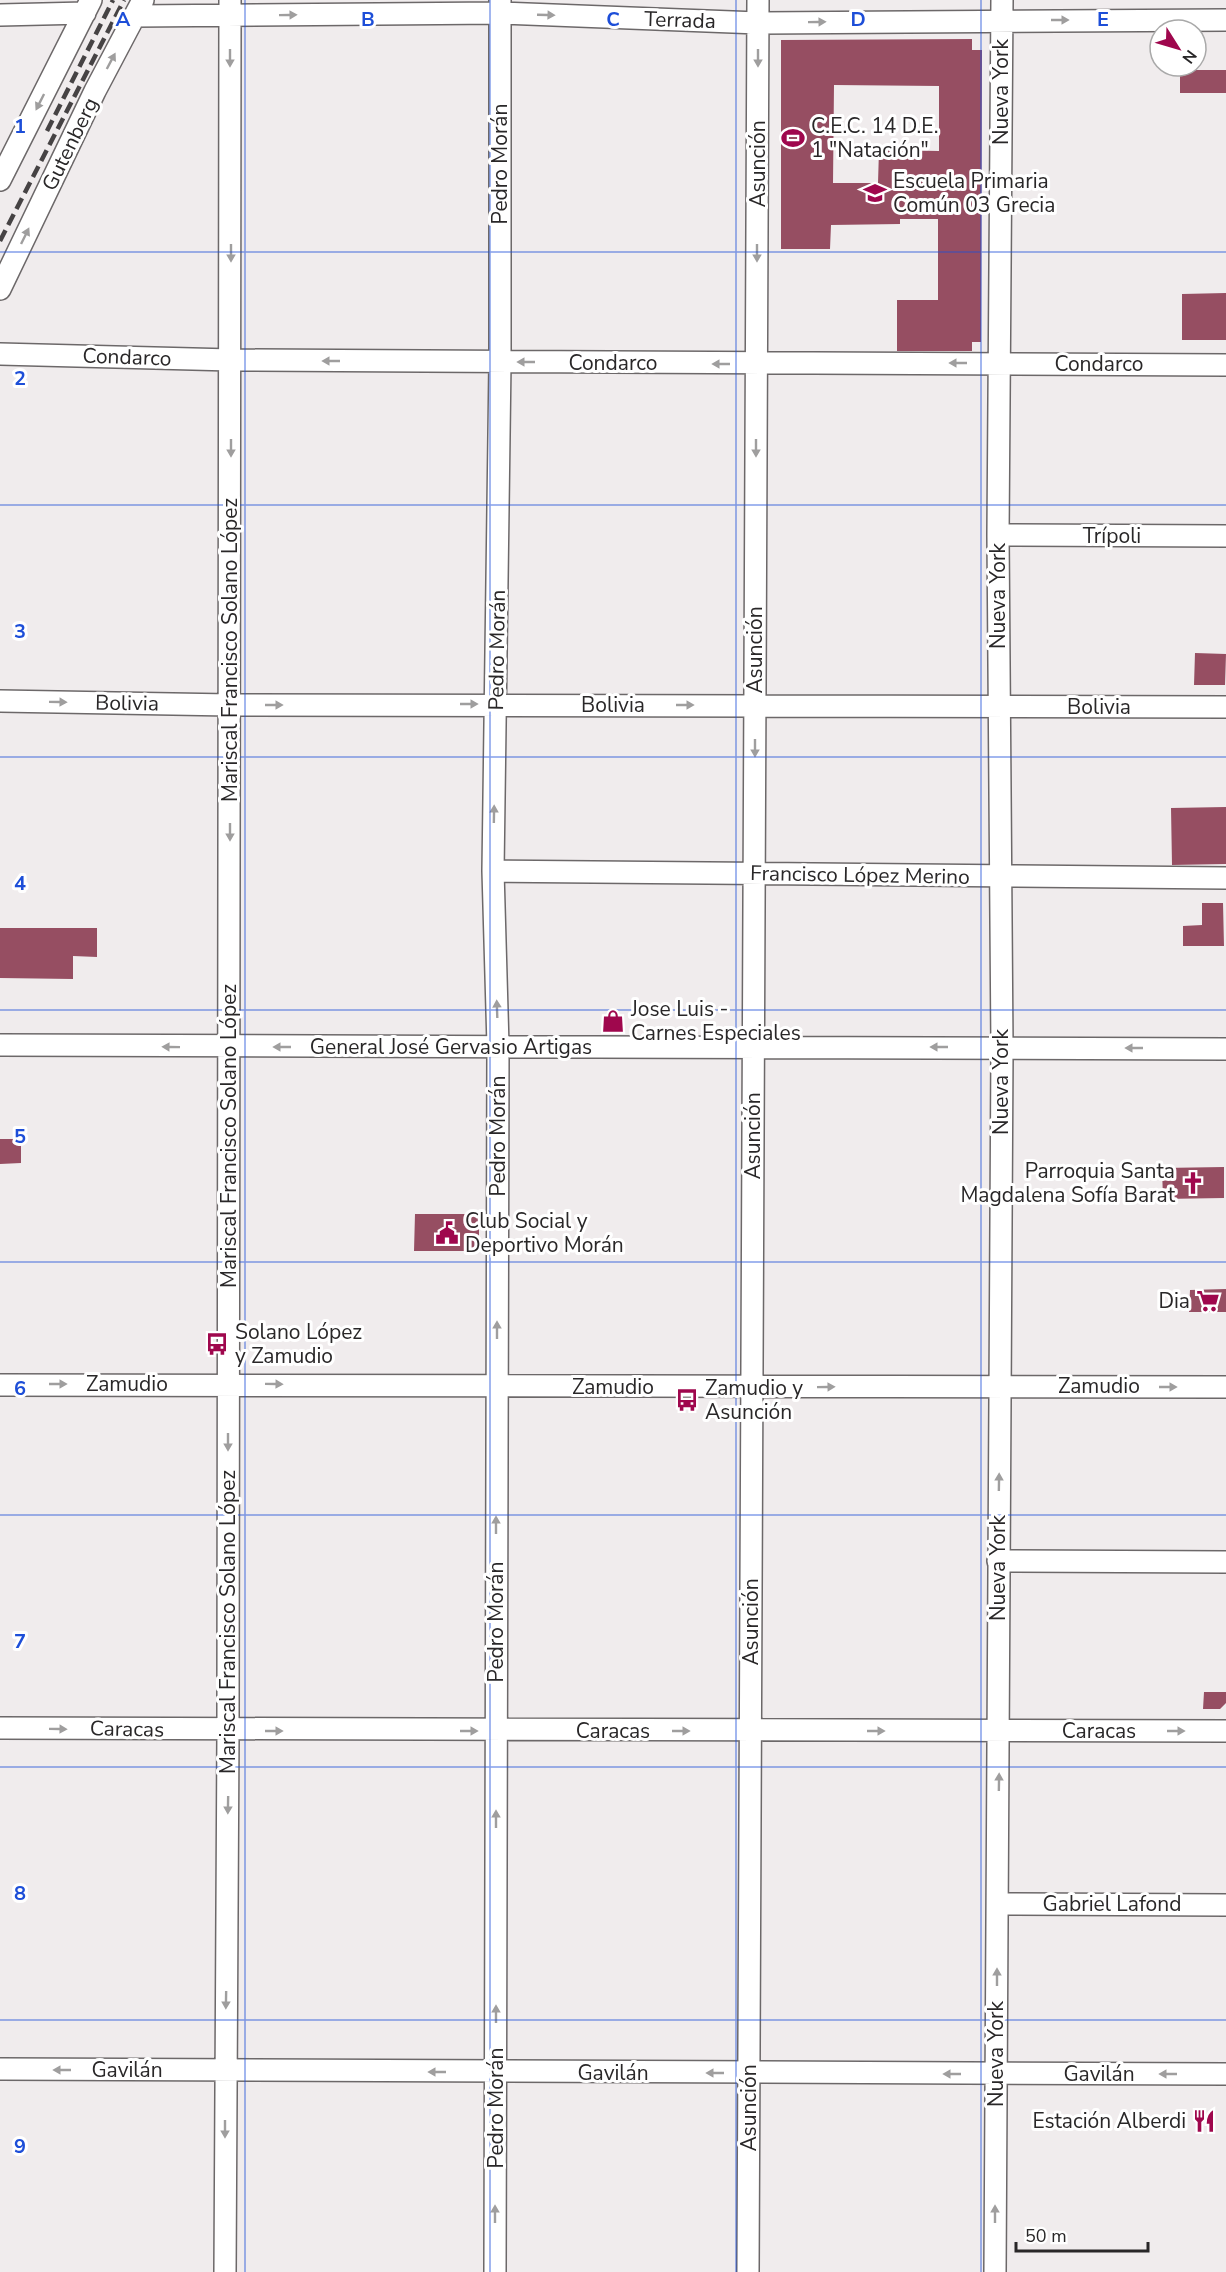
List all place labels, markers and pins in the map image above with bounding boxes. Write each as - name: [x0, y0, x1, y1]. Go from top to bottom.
- place label: C.E.C. 14 D.E. 1 "Natación": [811, 112, 939, 164]
- sports icon: C.E.C. 14 D.E. 1 "Natación": [780, 125, 806, 151]
- place label: Escuela Primaria Común 03 Grecia: [893, 167, 1055, 219]
- school or university icon: Escuela Primaria Común 03 Grecia: [862, 180, 888, 206]
- place label: Jose Luis - Carnes Especiales: [630, 995, 801, 1047]
- shop icon: Jose Luis - Carnes Especiales: [600, 1008, 626, 1034]
- place label: Parroquia Santa Magdalena Sofía Barat: [960, 1157, 1176, 1209]
- church icon: Parroquia Santa Magdalena Sofía Barat: [1180, 1170, 1206, 1196]
- place label: Club Social y Deportivo Morán: [465, 1207, 624, 1259]
- public building icon: Club Social y Deportivo Morán: [434, 1220, 460, 1246]
- place label: Dia: [1158, 1287, 1190, 1315]
- supermarket icon: Dia: [1195, 1288, 1221, 1314]
- place label: Solano López y Zamudio: [235, 1318, 362, 1370]
- bus stop icon: Solano López y Zamudio: [204, 1331, 230, 1357]
- place label: Zamudio y Asunción: [705, 1374, 803, 1426]
- bus stop icon: Zamudio y Asunción: [674, 1387, 700, 1413]
- place label: Estación Alberdi: [1032, 2107, 1186, 2135]
- restaurant icon: Estación Alberdi: [1191, 2108, 1217, 2134]

